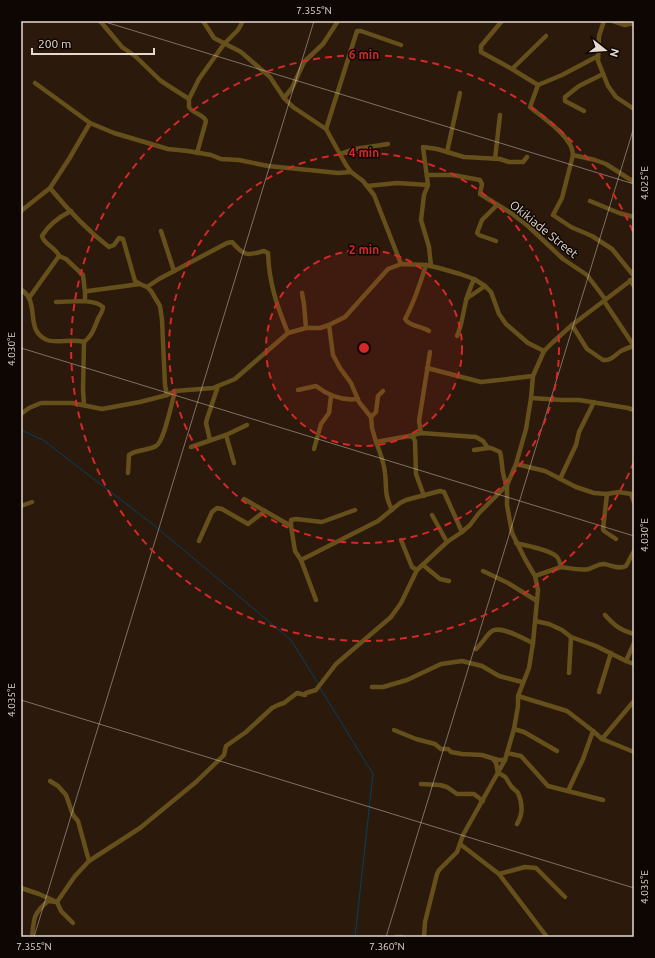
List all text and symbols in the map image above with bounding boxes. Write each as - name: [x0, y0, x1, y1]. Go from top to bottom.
- text: 7.355°N: [296, 5, 332, 16]
- scale bar: [32, 30, 154, 56]
- north arrow: [585, 30, 625, 70]
- text: 200 m: [38, 37, 71, 50]
- text: N: [608, 47, 622, 59]
- text: 6 min: [349, 48, 379, 61]
- text: 4 min: [349, 146, 379, 159]
- text: 4.025°E: [639, 166, 650, 200]
- street label: Okikiade Street: [508, 198, 581, 260]
- text: 2 min: [349, 243, 379, 256]
- text: 4.030°E: [6, 332, 17, 366]
- centre of rings: [357, 341, 371, 355]
- text: 4.030°E: [639, 518, 650, 552]
- text: 4.035°E: [6, 683, 17, 717]
- text: 4.035°E: [639, 870, 650, 904]
- text: 7.355°N: [16, 941, 52, 952]
- text: 7.360°N: [369, 941, 405, 952]

